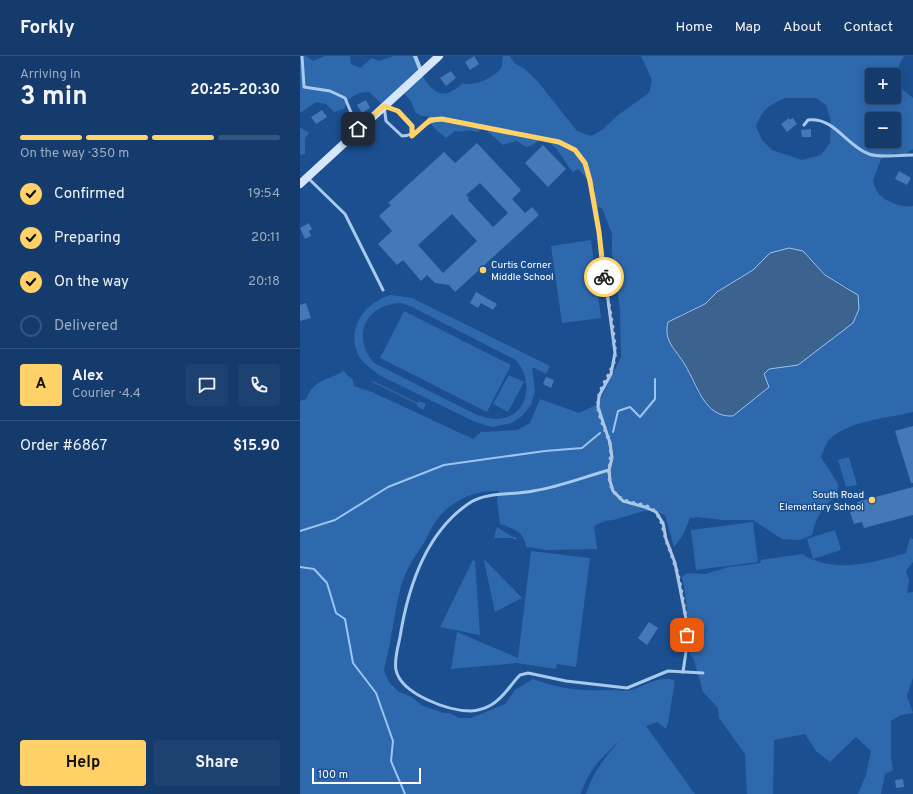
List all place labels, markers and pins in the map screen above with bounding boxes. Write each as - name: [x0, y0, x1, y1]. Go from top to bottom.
- pin: [341, 112, 375, 146]
- place label: Curtis Corner Middle School: [491, 259, 554, 284]
- marker: Curtis Corner Middle School: [478, 265, 488, 275]
- place label: South Road Elementary School: [779, 489, 864, 514]
- marker: South Road Elementary School: [867, 495, 877, 505]
- pin: [670, 618, 704, 652]

